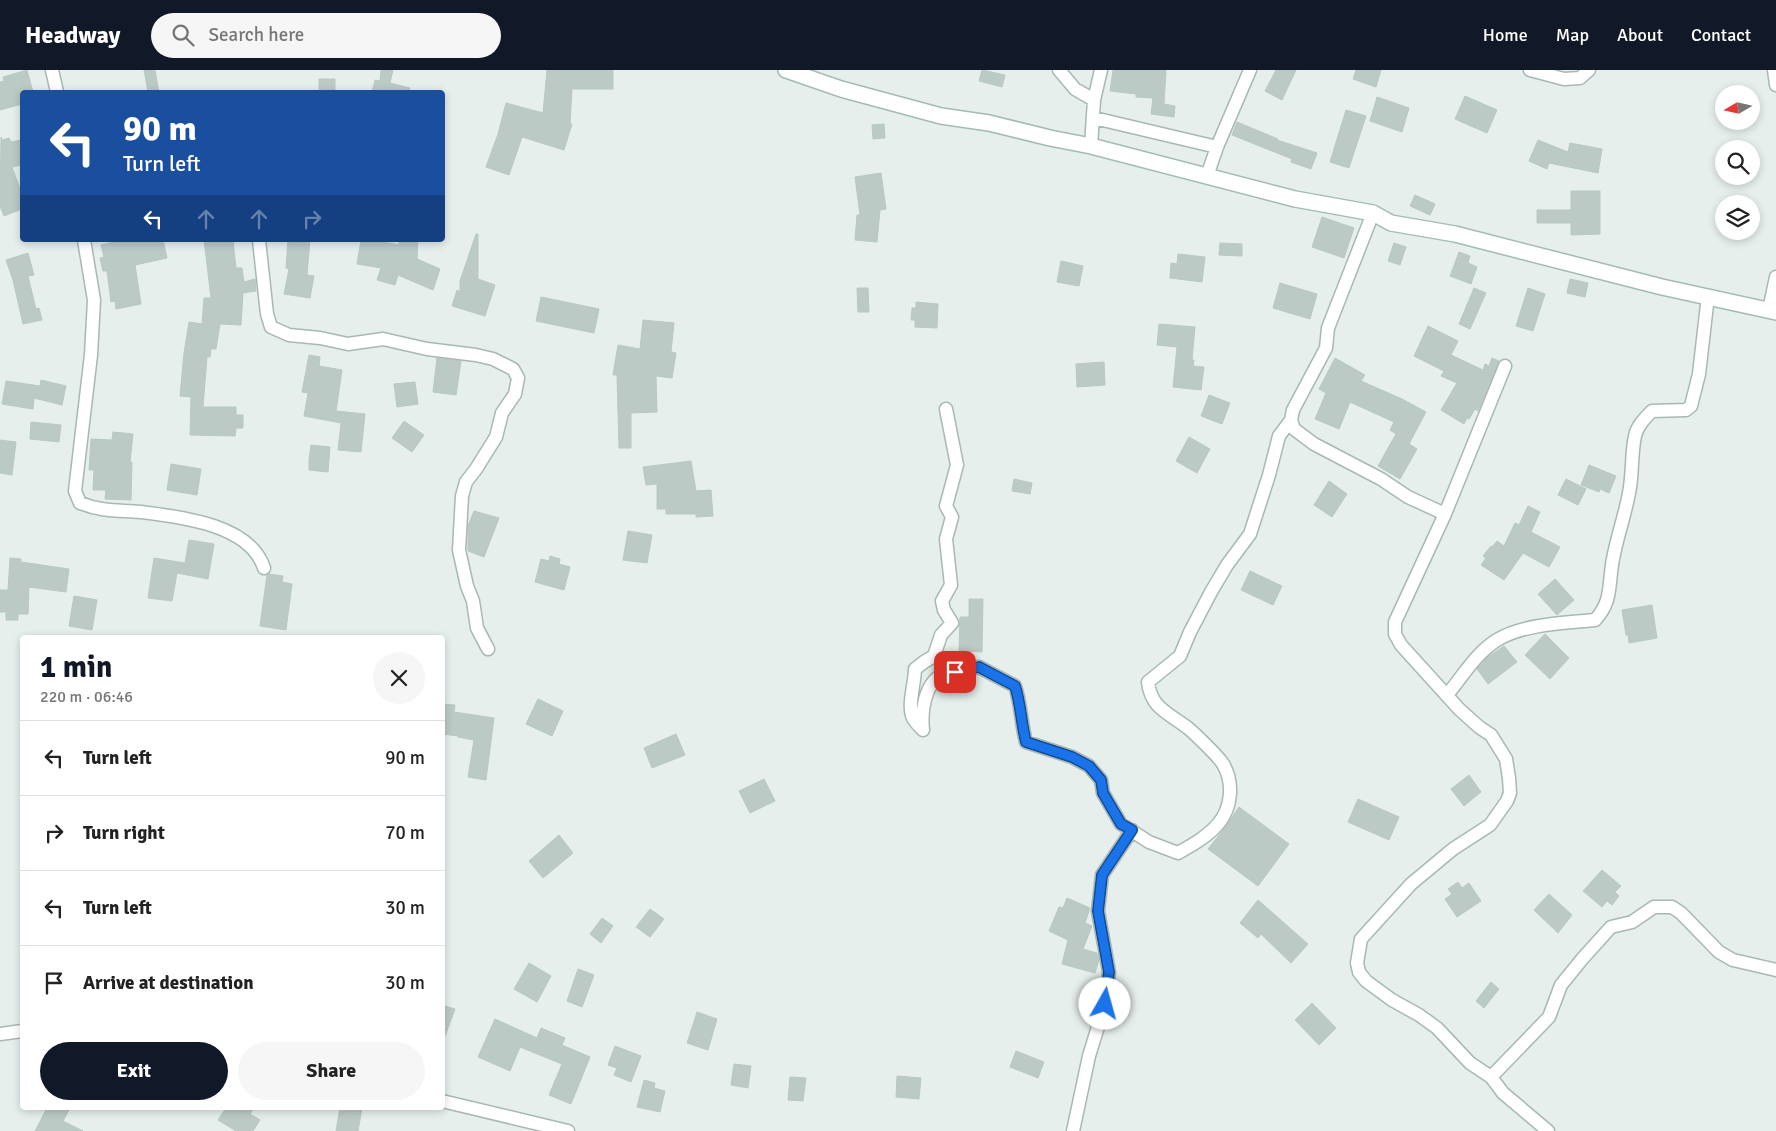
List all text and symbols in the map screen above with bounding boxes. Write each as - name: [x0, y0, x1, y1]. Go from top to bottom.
- search box: [151, 13, 501, 58]
- text: Headway: [25, 20, 121, 50]
- icon: search: [169, 21, 197, 49]
- text: Search here: [209, 23, 304, 47]
- text: Home: [1483, 24, 1528, 46]
- text: Map: [1556, 24, 1589, 46]
- text: About: [1617, 24, 1663, 46]
- text: Contact: [1691, 24, 1751, 46]
- north arrow: [1715, 85, 1760, 130]
- map controls: [1715, 85, 1760, 240]
- text: 90 m: [123, 107, 197, 150]
- icon: left: [40, 110, 105, 175]
- button: search: [1715, 140, 1760, 185]
- text: Turn left: [123, 150, 201, 177]
- button: layers: [1715, 195, 1760, 240]
- icon: left: [139, 205, 167, 233]
- icon: ahead: [192, 205, 220, 233]
- icon: ahead: [245, 205, 273, 233]
- icon: right: [298, 205, 326, 233]
- text: 1 min: [40, 649, 112, 686]
- pin: [934, 651, 976, 693]
- button: close: [373, 652, 425, 704]
- icon: arrive: [941, 658, 969, 686]
- text: 220 m · 06:46: [40, 687, 133, 707]
- icon: left: [40, 744, 68, 772]
- text: Turn left: [83, 746, 152, 770]
- text: 90 m: [385, 746, 425, 770]
- icon: right: [40, 819, 68, 847]
- text: Turn right: [83, 821, 165, 845]
- text: 70 m: [385, 821, 425, 845]
- icon: left: [40, 894, 68, 922]
- text: Turn left: [83, 896, 152, 920]
- text: 30 m: [385, 896, 425, 920]
- icon: arrive: [40, 969, 68, 997]
- text: Arrive at destination: [83, 971, 254, 995]
- text: 30 m: [385, 971, 425, 995]
- position arrow: [1078, 977, 1130, 1029]
- button: Exit: [40, 1042, 228, 1100]
- button: Share: [238, 1042, 425, 1100]

